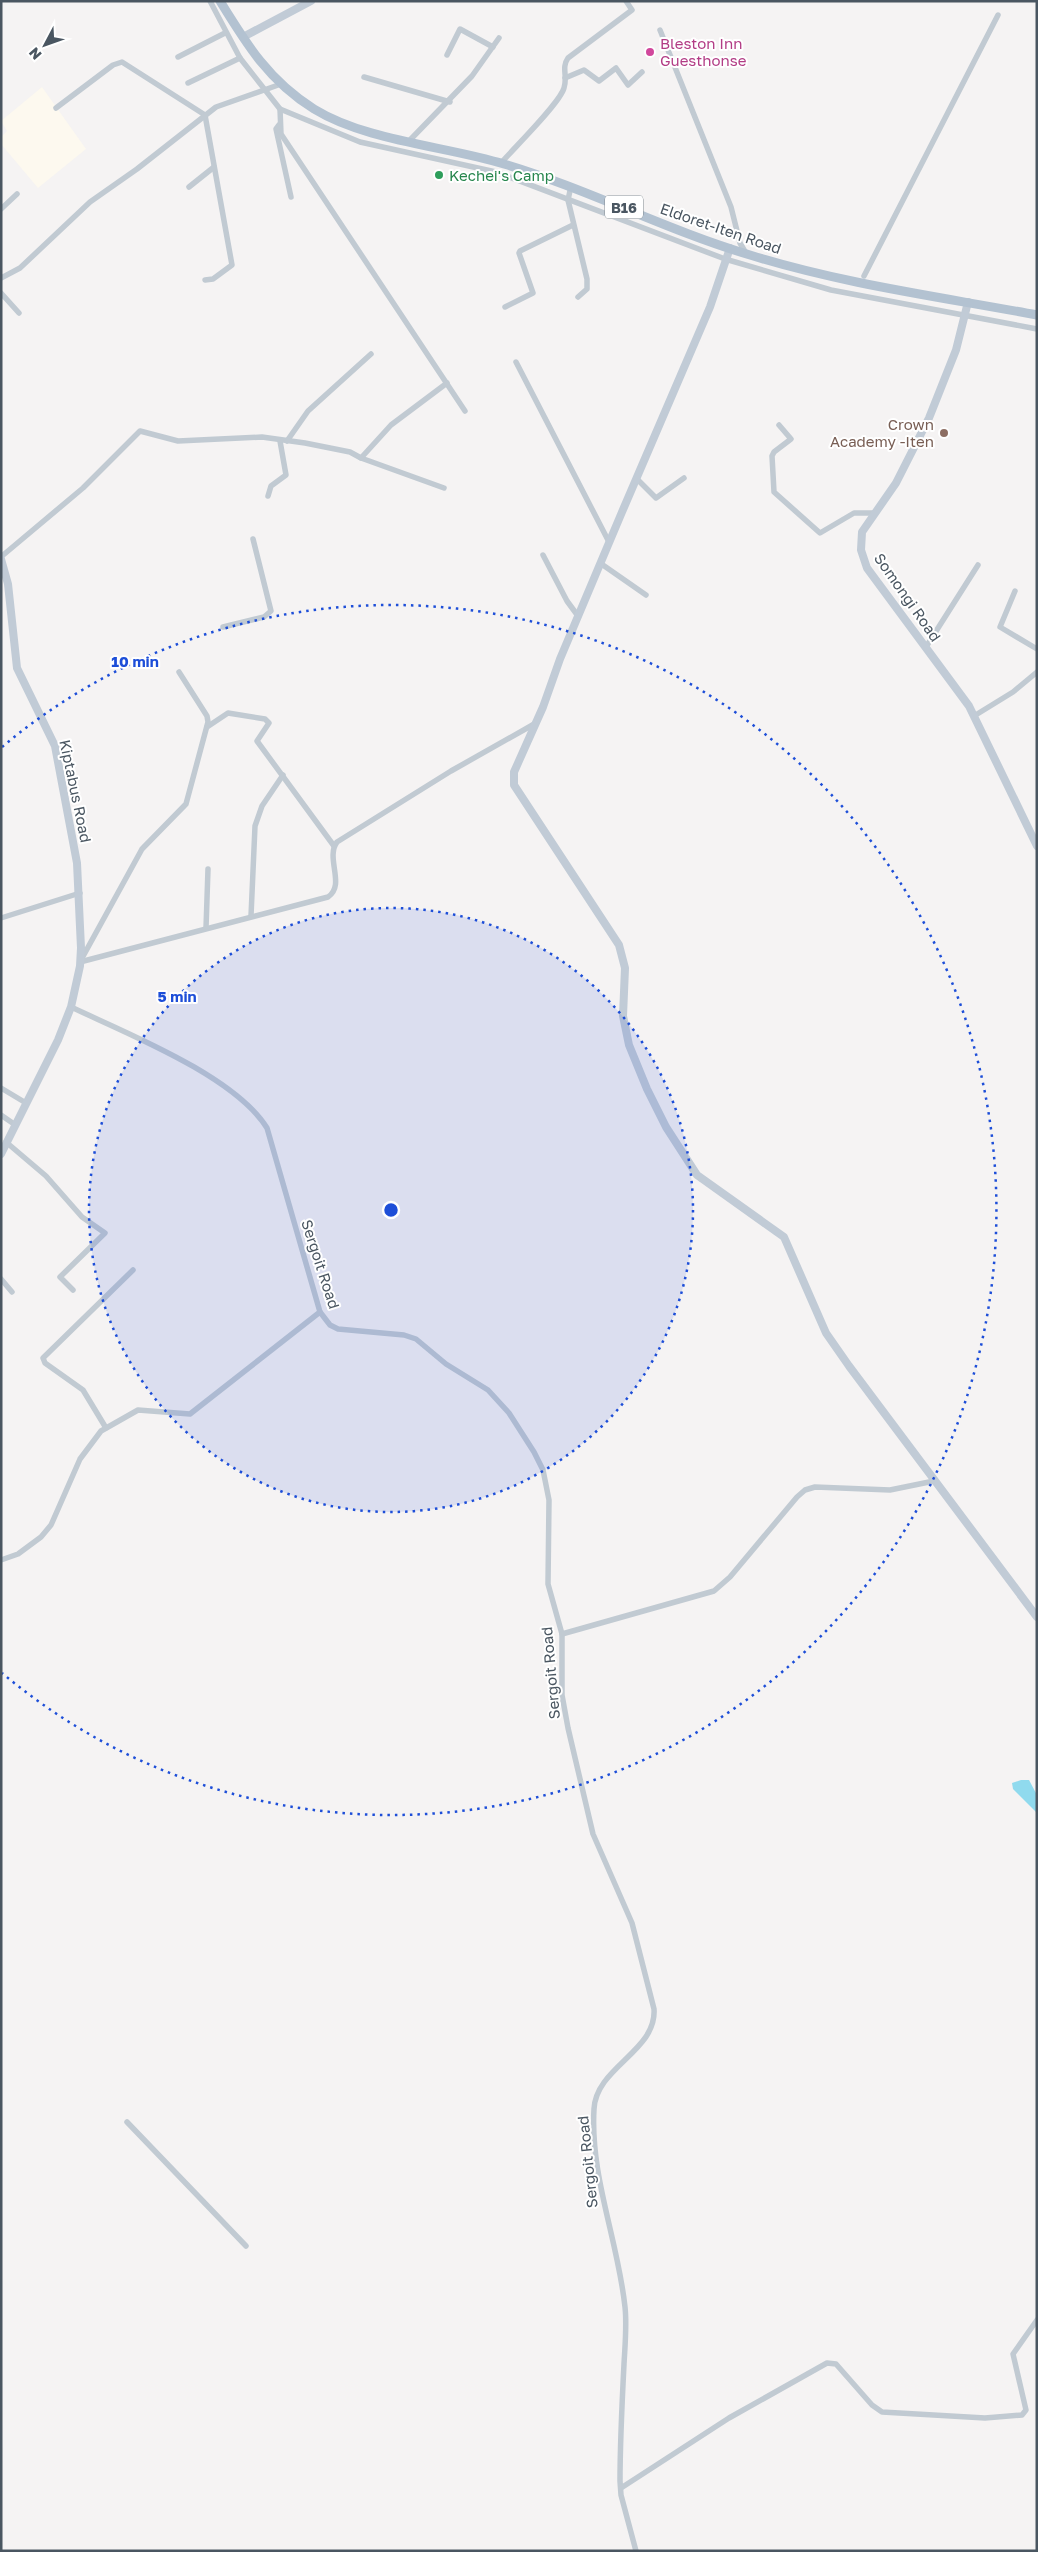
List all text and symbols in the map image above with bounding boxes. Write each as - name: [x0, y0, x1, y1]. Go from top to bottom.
- north arrow: [20, 20, 70, 70]
- place label: Bleston Inn Guesthonse: [660, 34, 747, 69]
- text: N: [25, 44, 45, 63]
- marker: Bleston Inn Guesthonse: [644, 46, 656, 58]
- place label: Kechei's Camp: [449, 166, 554, 184]
- marker: Kechei's Camp: [433, 169, 445, 181]
- road number: B16: [605, 196, 643, 218]
- street label: Eldoret-Iten Road: [658, 199, 784, 257]
- place label: Crown Academy -Iten: [830, 415, 934, 450]
- marker: Crown Academy -Iten: [938, 427, 950, 439]
- street label: Somongi Road: [871, 549, 945, 645]
- text: 10 min: [111, 652, 159, 670]
- street label: Kiptabus Road: [56, 738, 96, 844]
- text: 5 min: [157, 987, 197, 1005]
- centre of rings: [382, 1201, 400, 1219]
- street label: Sergoit Road: [298, 1217, 344, 1311]
- street label: Sergoit Road: [537, 1626, 563, 1720]
- street label: Sergoit Road: [573, 2115, 601, 2209]

